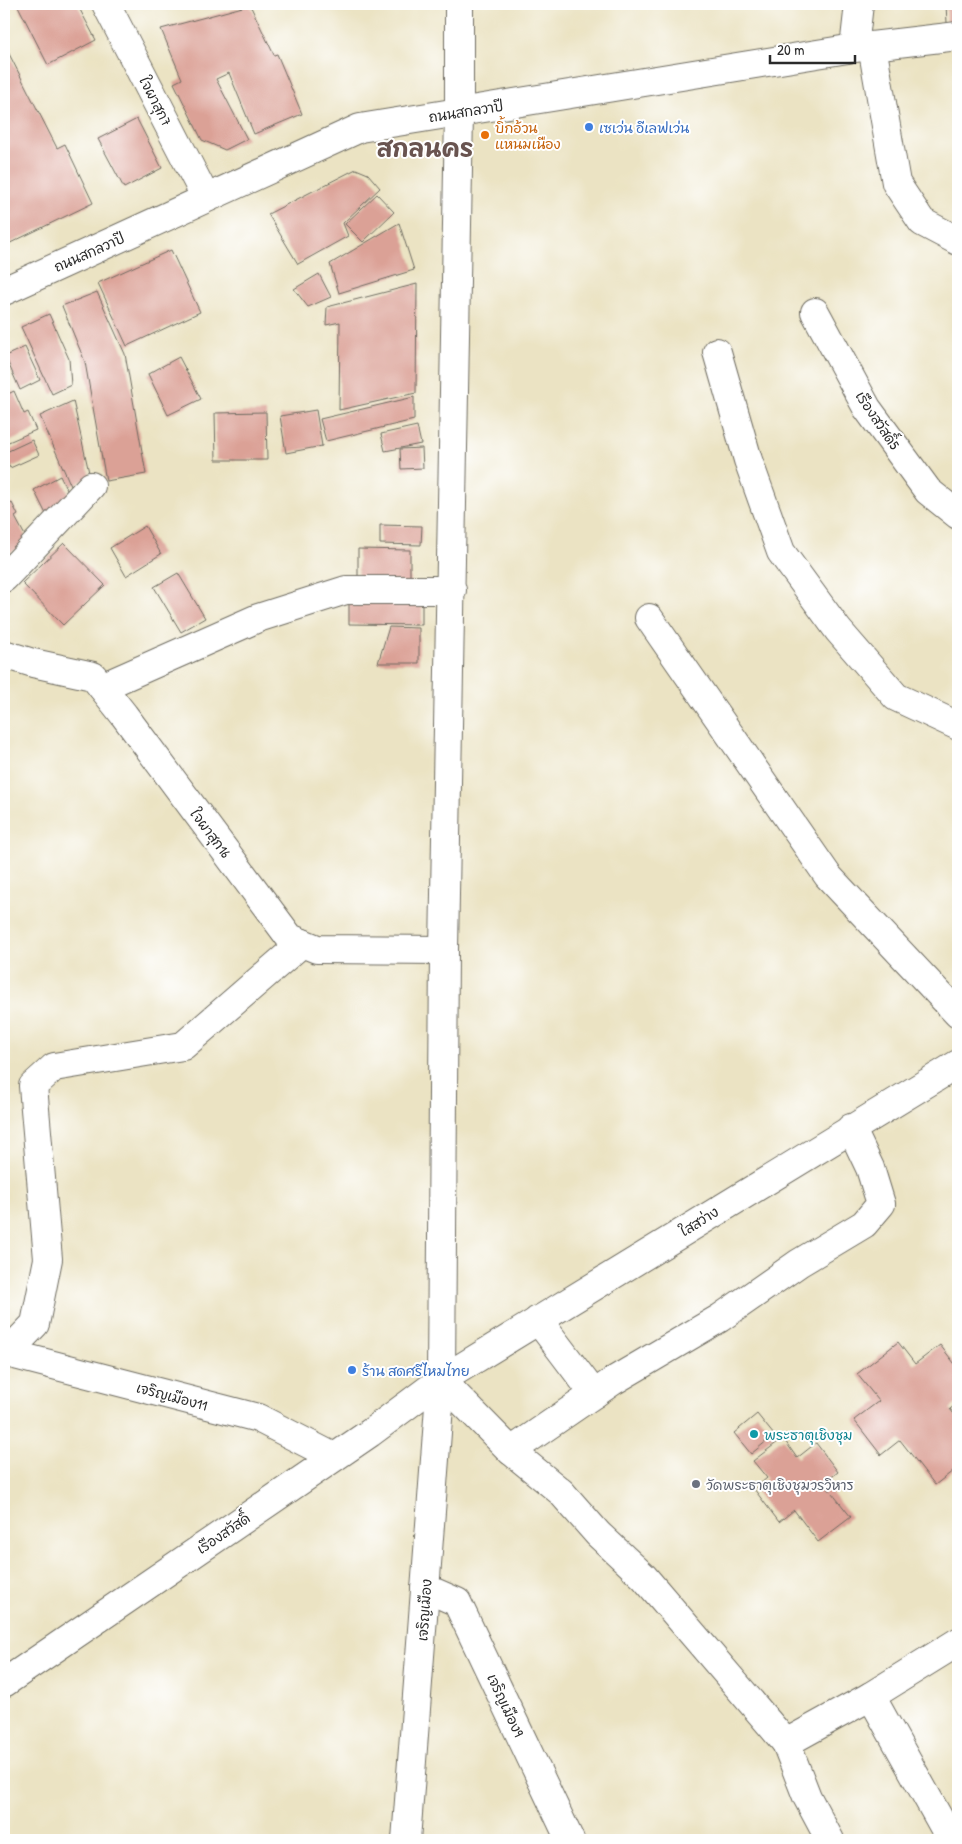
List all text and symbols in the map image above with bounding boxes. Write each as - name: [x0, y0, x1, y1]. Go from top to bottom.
- scale bar: [770, 32, 854, 64]
- text: 20 m: [777, 39, 804, 60]
- street label: ใจผาสุก7: [135, 73, 177, 129]
- street label: ถนนสกลวาปี: [427, 96, 505, 126]
- place label: บิ้กอ้วน แหนมเนือง: [495, 116, 561, 153]
- place label: เซเว่น อีเลฟเว่น: [599, 118, 690, 137]
- marker: เซเว่น อีเลฟเว่น: [583, 121, 595, 133]
- marker: บิ้กอ้วน แหนมเนือง: [479, 129, 491, 141]
- district label: สกลนคร: [377, 132, 473, 164]
- street label: ถนนสกลวาปี: [51, 228, 127, 276]
- street label: เรืองสวัสดิ์5: [852, 386, 906, 453]
- street label: ใจผาสุก16: [186, 805, 236, 862]
- street label: ใสสว่าง: [676, 1202, 722, 1240]
- place label: ร้าน สดศรีไหมไทย: [362, 1361, 470, 1380]
- marker: ร้าน สดศรีไหมไทย: [346, 1364, 358, 1376]
- street label: เจริญเมือง11: [135, 1377, 209, 1415]
- place label: พระธาตุเชิงชุม: [764, 1425, 853, 1445]
- marker: พระธาตุเชิงชุม: [748, 1428, 760, 1440]
- place label: วัดพระธาตุเชิงชุมวรวิหาร: [706, 1475, 854, 1495]
- marker: วัดพระธาตุเชิงชุมวรวิหาร: [690, 1478, 702, 1490]
- street label: เรืองสวัสดิ์: [192, 1507, 253, 1558]
- street label: เจริญเมือง: [412, 1578, 436, 1642]
- street label: เจริญเมือง9: [483, 1670, 529, 1740]

